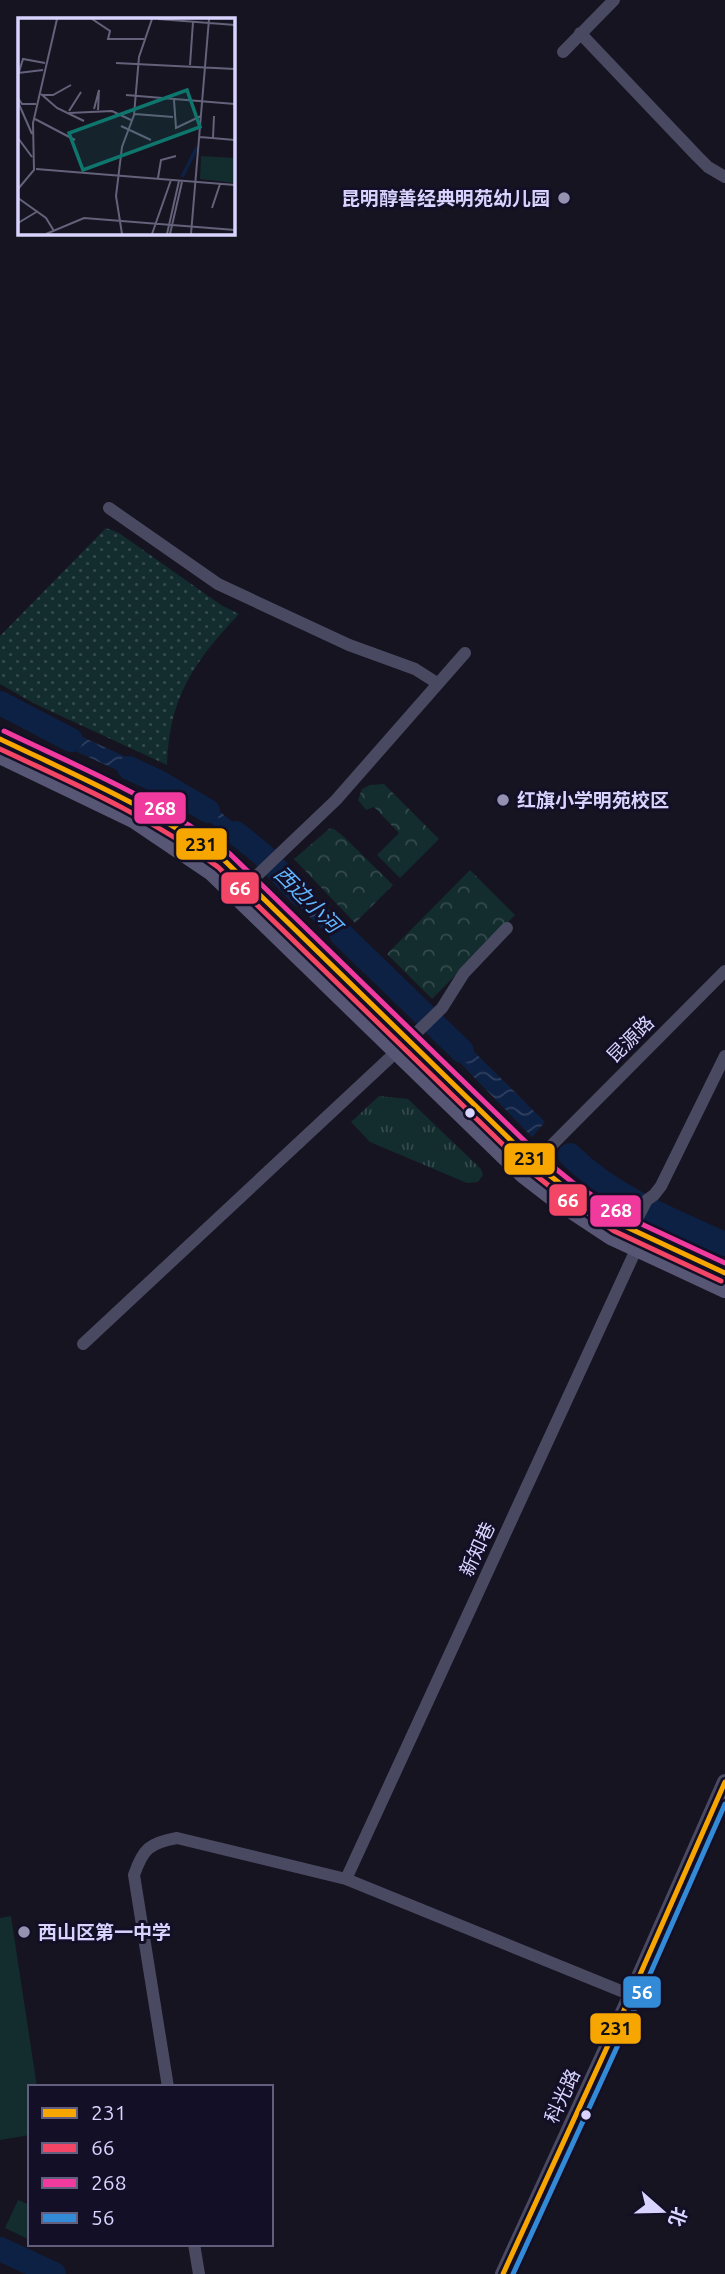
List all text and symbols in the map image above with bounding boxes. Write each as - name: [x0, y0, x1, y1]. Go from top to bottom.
- inset map: [18, 18, 234, 234]
- place label: 昆明醇善经典明苑幼儿园: [341, 187, 550, 209]
- marker: 昆明醇善经典明苑幼儿园: [556, 190, 572, 206]
- place label: 红旗小学明苑校区: [517, 789, 669, 811]
- line badge: 268: [133, 791, 187, 825]
- marker: 红旗小学明苑校区: [495, 792, 511, 808]
- text: 268: [144, 797, 176, 819]
- line badge: 231: [175, 827, 228, 861]
- text: 231: [185, 833, 217, 855]
- water label: 西边小河: [270, 861, 349, 940]
- line badge: 66: [220, 871, 260, 905]
- text: 66: [229, 877, 251, 899]
- street label: 昆源路: [602, 1011, 658, 1067]
- unlabelled marker: [463, 1106, 477, 1120]
- line badge: 231: [503, 1142, 556, 1176]
- text: 231: [514, 1147, 546, 1169]
- line badge: 66: [548, 1183, 588, 1217]
- text: 66: [557, 1189, 579, 1211]
- line badge: 268: [589, 1194, 642, 1228]
- text: 268: [600, 1199, 632, 1221]
- street label: 新知巷: [455, 1519, 499, 1579]
- place label: 西山区第一中学: [38, 1921, 171, 1943]
- marker: 西山区第一中学: [16, 1924, 32, 1940]
- line badge: 56: [622, 1975, 662, 2009]
- text: 56: [631, 1981, 653, 2003]
- line badge: 231: [589, 2012, 642, 2045]
- text: 231: [600, 2017, 632, 2039]
- street label: 科光路: [540, 2066, 584, 2126]
- legend: [28, 2085, 273, 2246]
- text: 231: [91, 2100, 127, 2124]
- unlabelled marker: [579, 2108, 593, 2122]
- text: 66: [91, 2135, 115, 2159]
- text: 268: [91, 2170, 127, 2194]
- north arrow: [627, 2176, 697, 2246]
- text: 北: [664, 2204, 692, 2230]
- text: 56: [91, 2205, 115, 2229]

